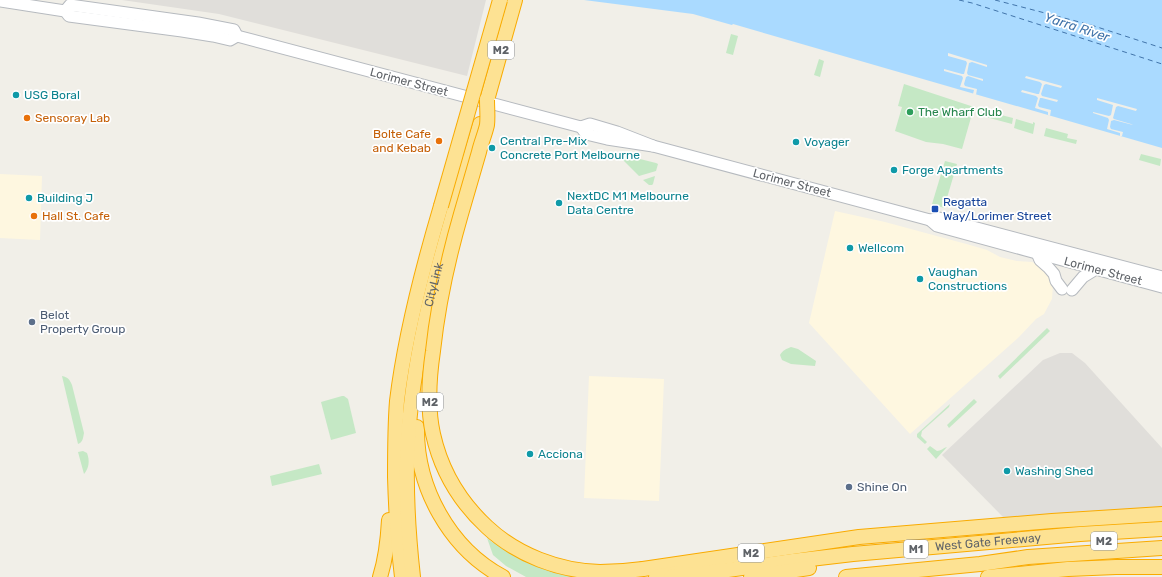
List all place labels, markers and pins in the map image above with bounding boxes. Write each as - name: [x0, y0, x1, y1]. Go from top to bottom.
- place label: USG Boral: [24, 88, 80, 102]
- marker: USG Boral: [11, 90, 21, 100]
- place label: The Wharf Club: [918, 105, 1002, 119]
- marker: The Wharf Club: [905, 107, 915, 117]
- place label: Sensoray Lab: [35, 111, 110, 125]
- marker: Sensoray Lab: [22, 113, 32, 123]
- place label: Bolte Cafe and Kebab: [373, 127, 431, 155]
- place label: Central Pre-Mix Concrete Port Melbourne: [500, 134, 640, 162]
- place label: Voyager: [804, 135, 850, 149]
- marker: Bolte Cafe and Kebab: [434, 136, 444, 146]
- marker: Voyager: [791, 137, 801, 147]
- marker: Central Pre-Mix Concrete Port Melbourne: [487, 143, 497, 153]
- place label: Forge Apartments: [902, 163, 1003, 177]
- marker: Forge Apartments: [889, 165, 899, 175]
- place label: NextDC M1 Melbourne Data Centre: [567, 189, 689, 217]
- place label: Building J: [37, 191, 93, 205]
- marker: Building J: [24, 193, 34, 203]
- place label: Regatta Way/Lorimer Street: [943, 195, 1052, 223]
- marker: NextDC M1 Melbourne Data Centre: [554, 198, 564, 208]
- marker: Regatta Way/Lorimer Street: [930, 204, 940, 214]
- place label: Hall St. Cafe: [42, 209, 110, 223]
- marker: Hall St. Cafe: [29, 211, 39, 221]
- place label: Wellcom: [858, 241, 904, 255]
- marker: Wellcom: [845, 243, 855, 253]
- place label: Vaughan Constructions: [928, 265, 1007, 293]
- marker: Vaughan Constructions: [915, 274, 925, 284]
- place label: Belot Property Group: [40, 308, 125, 336]
- marker: Belot Property Group: [27, 317, 37, 327]
- place label: Acciona: [538, 447, 583, 461]
- marker: Acciona: [525, 449, 535, 459]
- place label: Washing Shed: [1015, 464, 1093, 478]
- marker: Washing Shed: [1002, 466, 1012, 476]
- place label: Shine On: [857, 480, 907, 494]
- marker: Shine On: [844, 482, 854, 492]

